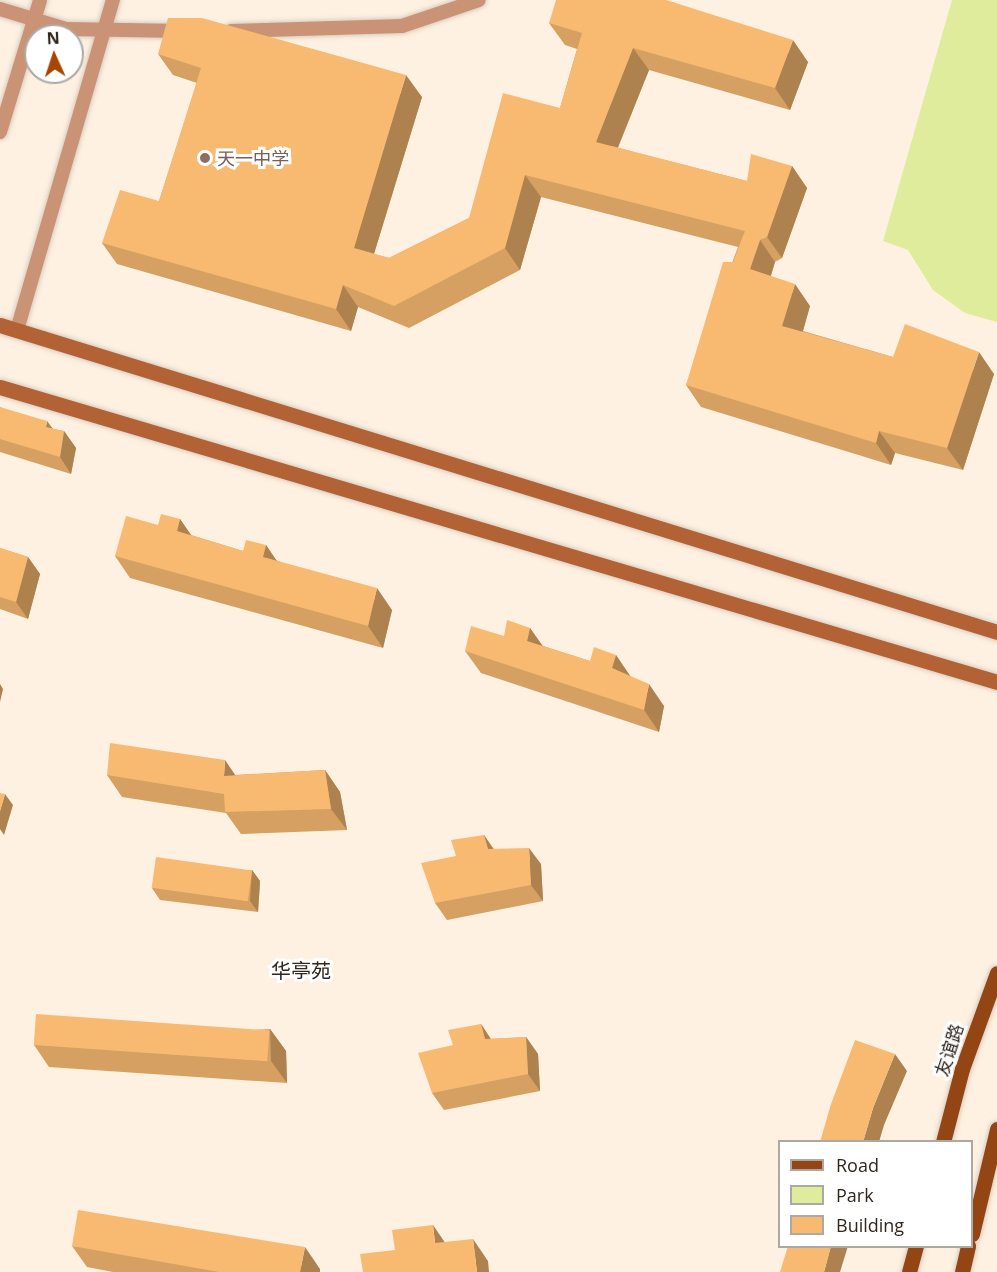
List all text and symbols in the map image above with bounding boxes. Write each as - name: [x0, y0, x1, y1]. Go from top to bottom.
- north arrow: [24, 24, 84, 84]
- text: N: [46, 27, 60, 49]
- place label: 天一中学: [217, 147, 289, 169]
- marker: 天一中学: [198, 151, 212, 165]
- district label: 华亭苑: [271, 958, 331, 982]
- street label: 友谊路: [930, 1021, 968, 1079]
- legend: [778, 1140, 973, 1248]
- text: Road: [836, 1153, 879, 1177]
- text: Park: [836, 1183, 874, 1207]
- text: Building: [836, 1213, 904, 1237]

